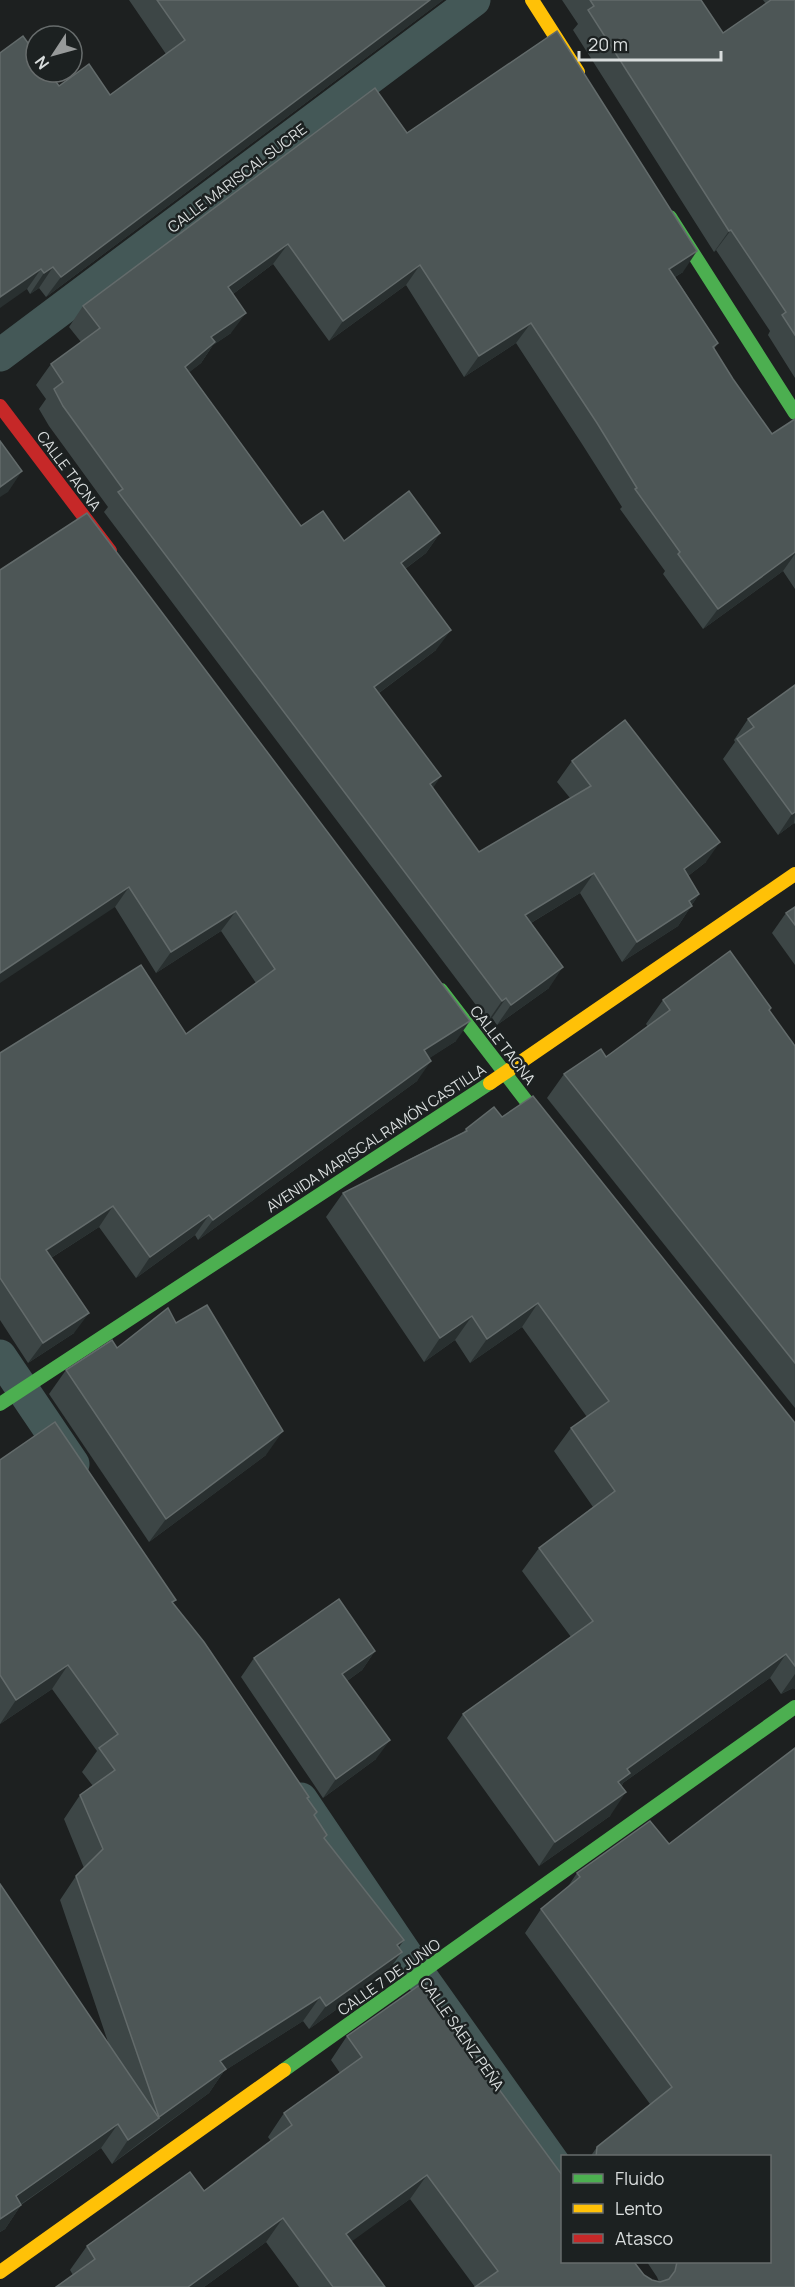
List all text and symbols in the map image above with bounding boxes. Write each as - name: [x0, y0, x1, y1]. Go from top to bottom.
- north arrow: [24, 24, 84, 84]
- scale bar: [579, 24, 722, 62]
- text: 20 m: [588, 32, 628, 56]
- text: N: [30, 52, 54, 74]
- street label: CALLE MARISCAL SUCRE: [163, 119, 311, 237]
- street label: CALLE TACNA: [32, 427, 106, 516]
- street label: CALLE TACNA: [465, 1001, 541, 1089]
- street label: AVENIDA MARISCAL RAMÓN CASTILLA: [262, 1059, 490, 1217]
- street label: CALLE 7 DE JUNIO: [333, 1934, 445, 2020]
- street label: CALLE SÁENZ PEÑA: [415, 1973, 509, 2095]
- legend: [561, 2155, 771, 2263]
- text: Fluido: [615, 2166, 664, 2190]
- text: Lento: [615, 2196, 663, 2220]
- text: Atasco: [615, 2226, 673, 2250]

